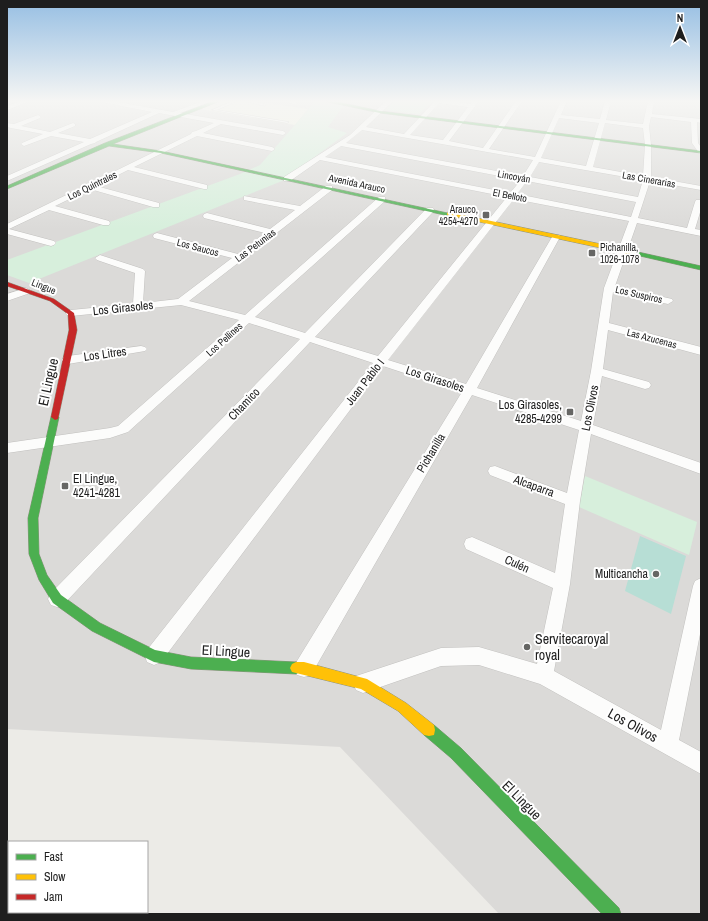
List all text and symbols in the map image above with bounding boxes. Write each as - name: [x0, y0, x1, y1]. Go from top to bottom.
- north arrow: [660, 8, 700, 48]
- text: N: [677, 11, 683, 25]
- street label: Lincoyán: [496, 167, 531, 186]
- street label: Los Quintrales: [65, 168, 119, 203]
- street label: Las Cinerarias: [621, 168, 677, 191]
- street label: Avenida Arauco: [326, 171, 387, 196]
- street label: El Belloto: [492, 186, 529, 205]
- place label: Arauco, 4254-4270: [439, 203, 478, 228]
- marker: Arauco, 4254-4270: [481, 210, 491, 220]
- street label: Las Petunias: [232, 226, 278, 265]
- street label: Los Saucos: [175, 236, 220, 259]
- place label: Pichanilla, 1026-1078: [600, 241, 640, 266]
- marker: Pichanilla, 1026-1078: [587, 248, 597, 258]
- street label: Lingue: [30, 276, 58, 297]
- street label: Los Suspiros: [614, 283, 664, 306]
- street label: Los Girasoles: [92, 297, 154, 319]
- street label: Los Pellines: [203, 320, 245, 359]
- street label: Las Azucenas: [626, 326, 678, 351]
- street label: Los Litres: [82, 343, 128, 365]
- street label: El Lingue: [34, 356, 62, 408]
- street label: Juan Pablo I: [342, 356, 388, 408]
- street label: Los Girasoles: [404, 362, 466, 396]
- street label: Chamico: [225, 384, 263, 424]
- street label: Los Olivos: [578, 384, 602, 432]
- place label: Los Girasoles, 4285-4299: [499, 397, 562, 427]
- marker: Los Girasoles, 4285-4299: [565, 407, 575, 417]
- street label: Pichanilla: [413, 430, 449, 476]
- place label: El Lingue, 4241-4281: [73, 471, 121, 501]
- street label: Alcaparra: [511, 471, 557, 501]
- marker: El Lingue, 4241-4281: [60, 481, 70, 491]
- street label: Culén: [502, 551, 532, 577]
- place label: Multicancha: [595, 566, 649, 582]
- marker: Multicancha: [651, 569, 661, 579]
- place label: Servitecaroyal royal: [535, 630, 608, 664]
- street label: El Lingue: [201, 641, 251, 661]
- marker: Servitecaroyal royal: [522, 642, 532, 652]
- street label: Los Olivos: [605, 704, 661, 746]
- street label: El Lingue: [498, 776, 546, 824]
- legend: [8, 841, 148, 913]
- text: Fast: [44, 849, 63, 865]
- text: Slow: [44, 869, 66, 885]
- text: Jam: [44, 889, 63, 905]

